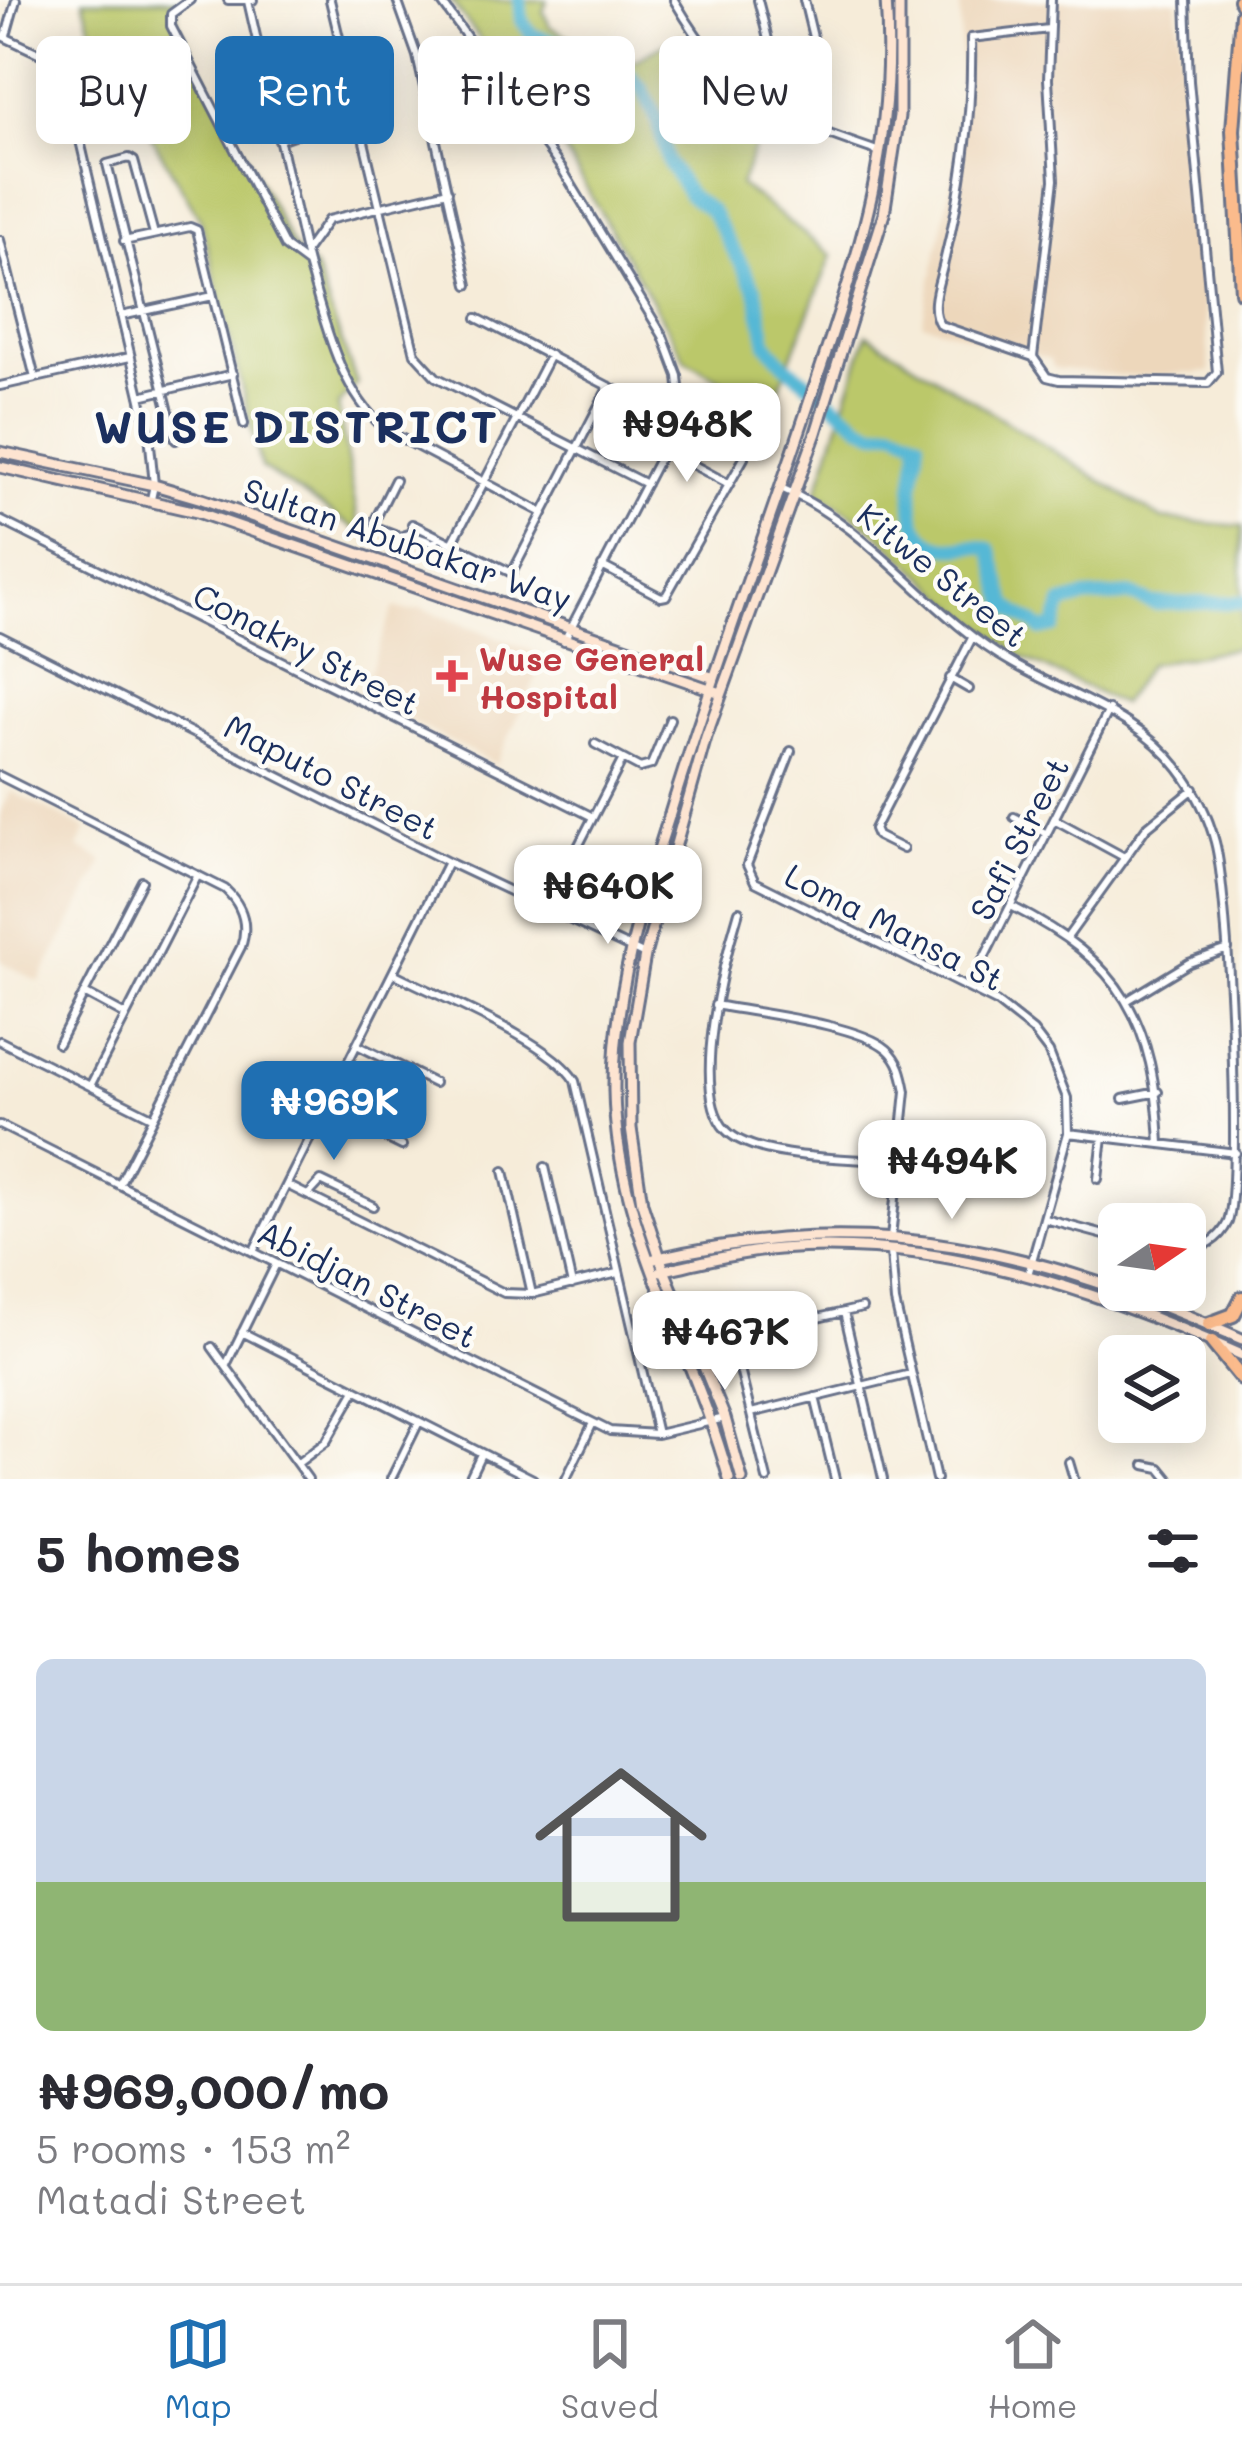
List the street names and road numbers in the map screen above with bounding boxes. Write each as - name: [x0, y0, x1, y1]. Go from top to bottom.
- street label: Sultan Abubakar Way: [238, 467, 578, 620]
- street label: Kitwe Street: [849, 492, 1037, 656]
- street label: Conakry Street: [186, 572, 428, 725]
- street label: Maputo Street: [218, 704, 446, 848]
- street label: Safi Street: [959, 749, 1077, 927]
- street label: Loma Mansa St: [778, 852, 1012, 1000]
- street label: Abidjan Street: [251, 1209, 485, 1357]

